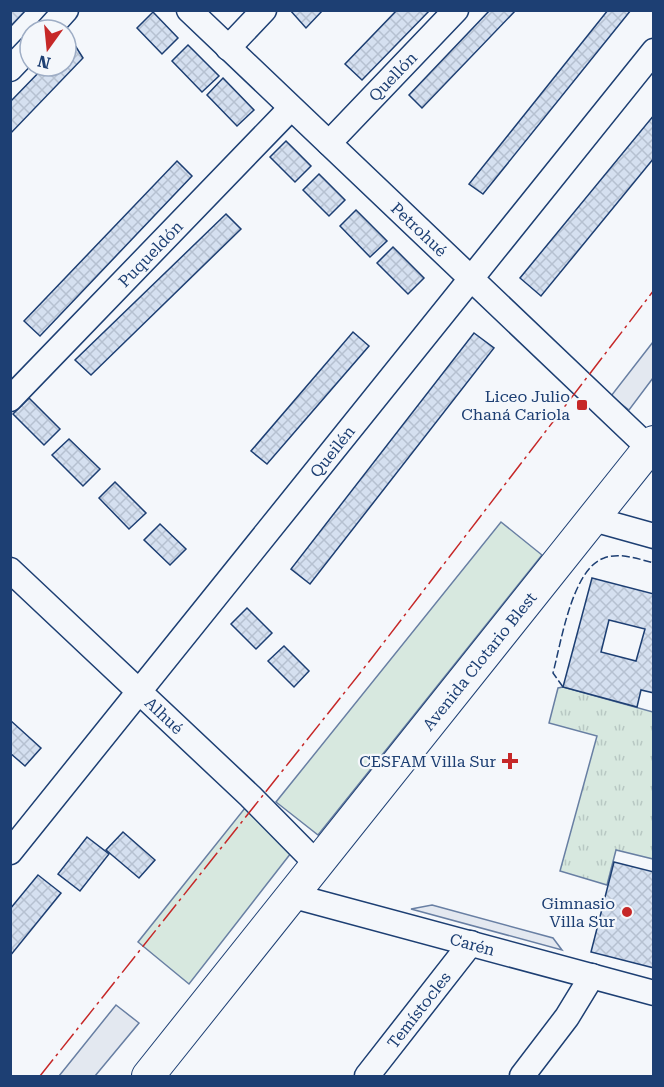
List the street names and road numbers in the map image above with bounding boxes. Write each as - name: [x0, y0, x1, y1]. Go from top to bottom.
- street label: Quellón: [365, 48, 421, 106]
- street label: Petrohué: [387, 199, 451, 261]
- street label: Puqueldón: [114, 217, 187, 291]
- street label: Queilén: [306, 422, 359, 481]
- street label: Avenida Clotario Blest: [419, 588, 541, 734]
- street label: Alhué: [141, 693, 187, 738]
- street label: Carén: [448, 930, 497, 960]
- street label: Temístocles: [383, 968, 455, 1052]

